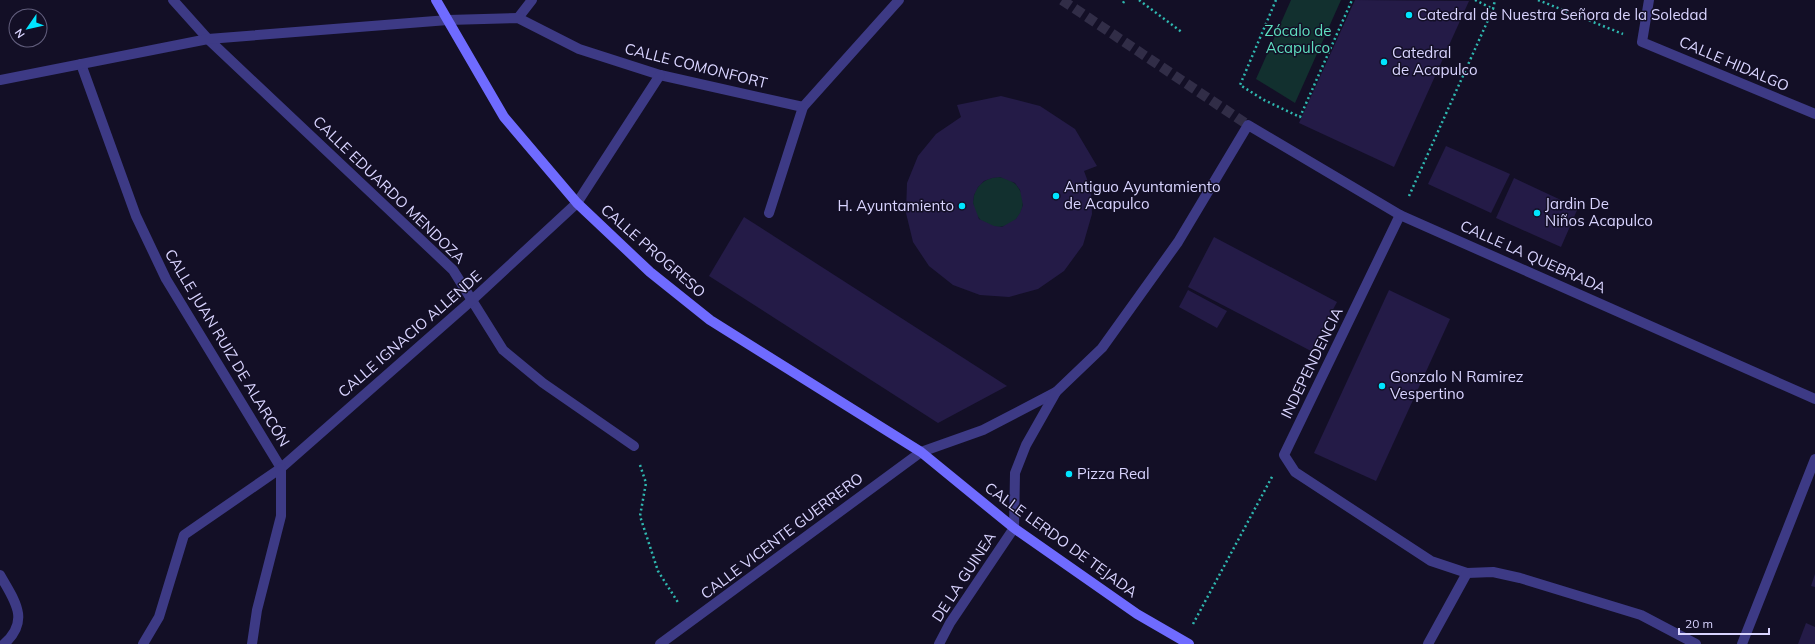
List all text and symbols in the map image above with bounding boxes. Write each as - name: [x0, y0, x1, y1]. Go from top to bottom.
- place label: Catedral de Nuestra Señora de la Soledad: [1417, 5, 1708, 24]
- north arrow: [8, 8, 48, 48]
- marker: Catedral de Nuestra Señora de la Soledad: [1404, 10, 1414, 20]
- park label: Zócalo de Acapulco: [1265, 21, 1331, 57]
- text: N: [12, 26, 28, 41]
- street label: CALLE HIDALGO: [1676, 32, 1792, 95]
- street label: CALLE COMONFORT: [623, 39, 769, 92]
- place label: Catedral de Acapulco: [1392, 43, 1477, 79]
- marker: Catedral de Acapulco: [1379, 57, 1389, 67]
- street label: CALLE EDUARDO MENDOZA: [309, 112, 469, 267]
- place label: Antiguo Ayuntamiento de Acapulco: [1064, 177, 1221, 213]
- marker: Antiguo Ayuntamiento de Acapulco: [1051, 191, 1061, 201]
- place label: Jardin De Niños Acapulco: [1545, 194, 1653, 230]
- place label: H. Ayuntamiento: [837, 196, 954, 215]
- street label: CALLE PROGRESO: [597, 200, 710, 301]
- marker: H. Ayuntamiento: [957, 201, 967, 211]
- marker: Jardin De Niños Acapulco: [1532, 208, 1542, 218]
- street label: CALLE LA QUEBRADA: [1457, 216, 1609, 297]
- street label: CALLE JUAN RUIZ DE ALARCÓN: [161, 246, 294, 450]
- street label: CALLE IGNACIO ALLENDE: [334, 266, 485, 401]
- street label: INDEPENDENCIA: [1276, 304, 1347, 421]
- place label: Gonzalo N Ramirez Vespertino: [1390, 367, 1524, 403]
- marker: Gonzalo N Ramirez Vespertino: [1377, 381, 1387, 391]
- place label: Pizza Real: [1077, 464, 1150, 483]
- street label: CALLE VICENTE GUERRERO: [697, 468, 867, 603]
- marker: Pizza Real: [1064, 469, 1074, 479]
- street label: CALLE LERDO DE TEJADA: [981, 478, 1141, 601]
- street label: DE LA GUINEA: [927, 528, 1000, 625]
- scale bar: [1679, 610, 1769, 636]
- text: 20 m: [1685, 616, 1713, 631]

